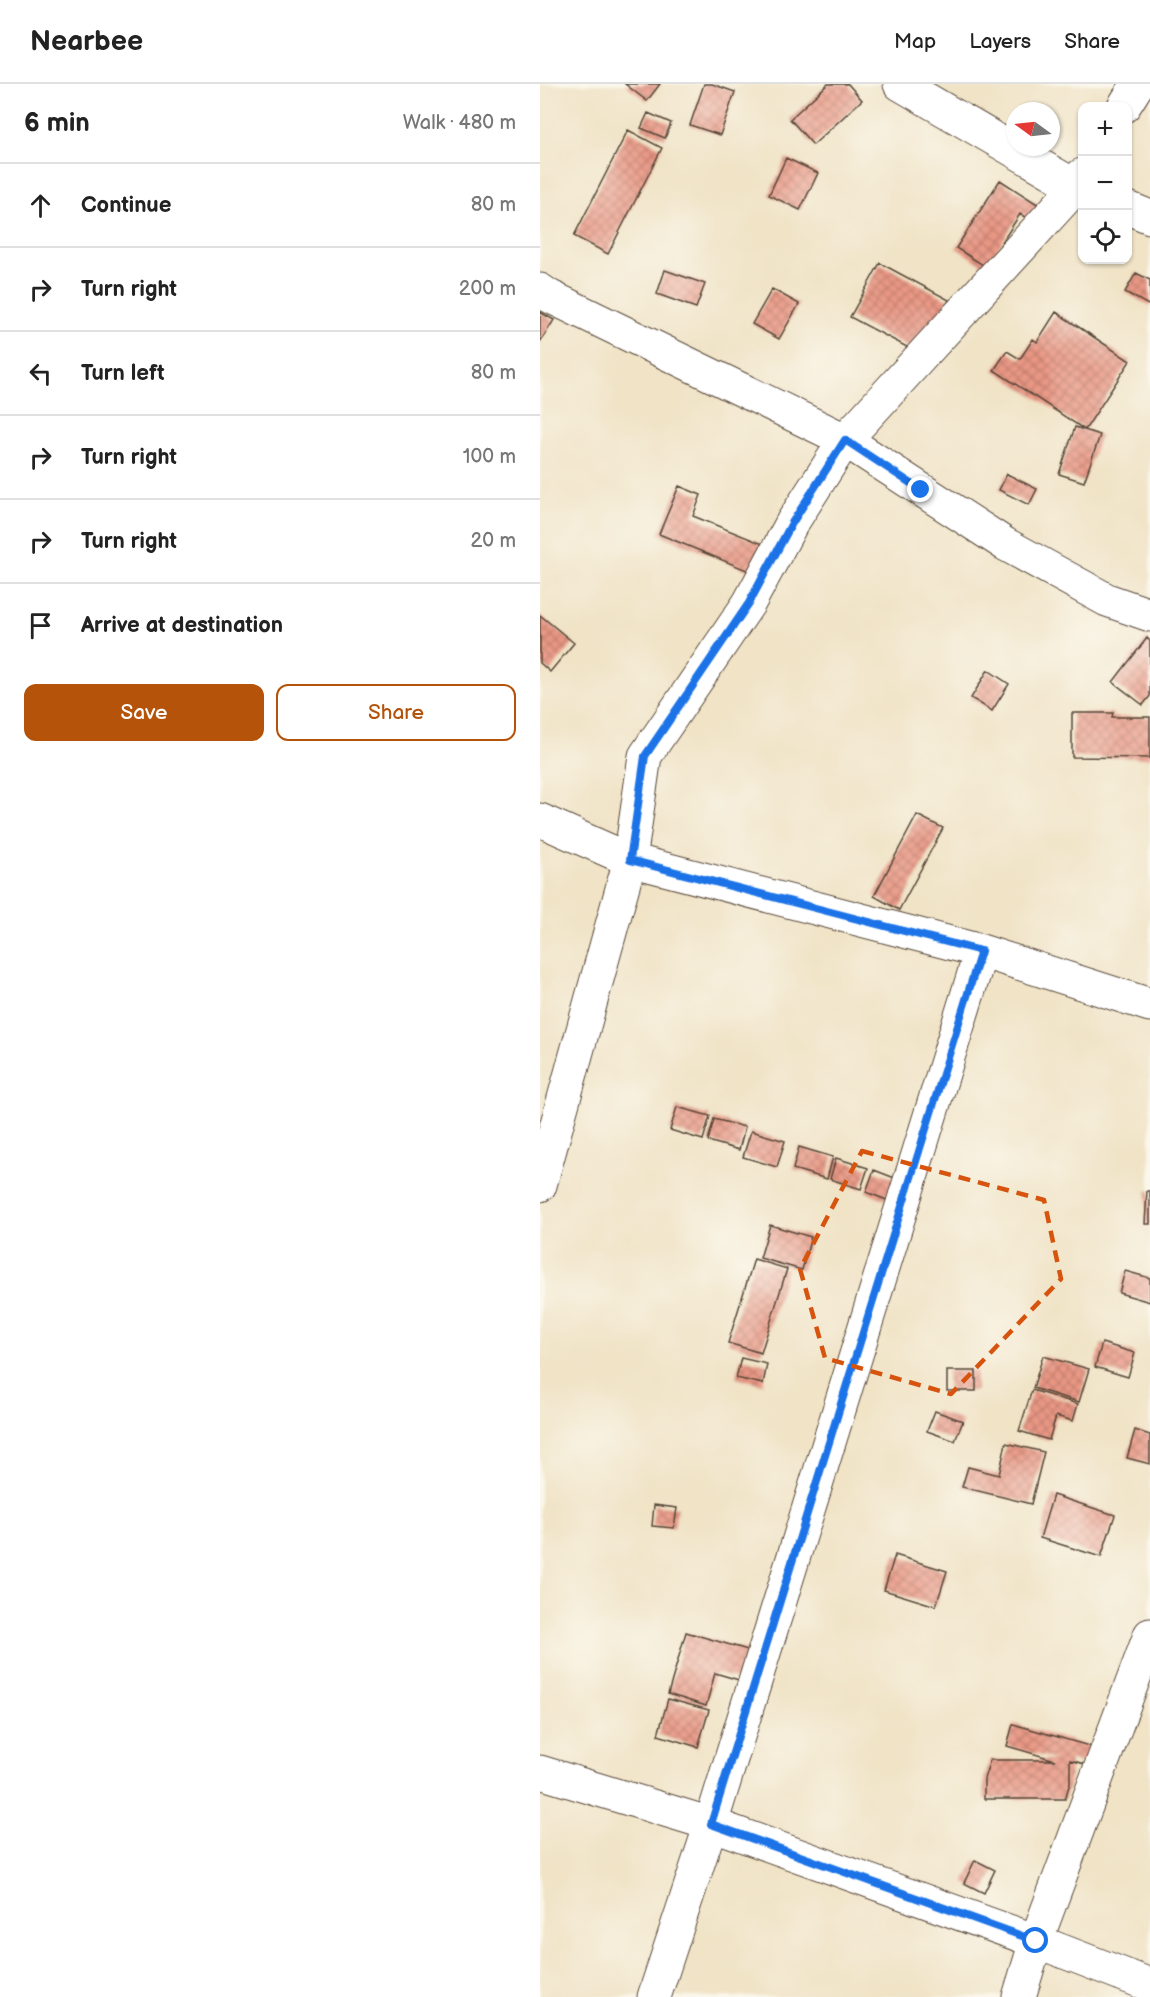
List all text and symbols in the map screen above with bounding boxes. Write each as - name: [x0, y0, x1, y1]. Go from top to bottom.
- text: Nearbee: [30, 25, 143, 58]
- text: Map: [894, 29, 936, 54]
- text: Layers: [969, 29, 1031, 54]
- text: Share: [1064, 29, 1120, 54]
- north arrow: [1006, 102, 1060, 156]
- map controls: [1078, 102, 1132, 264]
- button: +: [1078, 102, 1132, 156]
- text: 6 min: [24, 108, 90, 139]
- text: Walk · 480 m: [403, 111, 516, 135]
- button: −: [1078, 156, 1132, 210]
- icon: ahead: [24, 189, 57, 222]
- text: Continue: [81, 192, 171, 219]
- text: 80 m: [471, 193, 516, 217]
- button: locate: [1078, 210, 1132, 264]
- icon: right: [24, 273, 57, 306]
- text: Turn right: [81, 276, 177, 303]
- text: 200 m: [459, 277, 516, 301]
- icon: left: [24, 357, 57, 390]
- text: Turn left: [81, 360, 165, 387]
- text: 80 m: [471, 361, 516, 385]
- icon: right: [24, 441, 57, 474]
- text: Turn right: [81, 444, 177, 471]
- text: 100 m: [463, 445, 516, 469]
- route end: [907, 476, 933, 502]
- icon: right: [24, 525, 57, 558]
- text: Turn right: [81, 528, 177, 555]
- text: 20 m: [471, 529, 516, 553]
- icon: arrive: [24, 609, 57, 642]
- text: Arrive at destination: [81, 612, 283, 639]
- button: Save: [24, 684, 264, 741]
- button: Share: [276, 684, 516, 741]
- route start: [1022, 1927, 1048, 1953]

